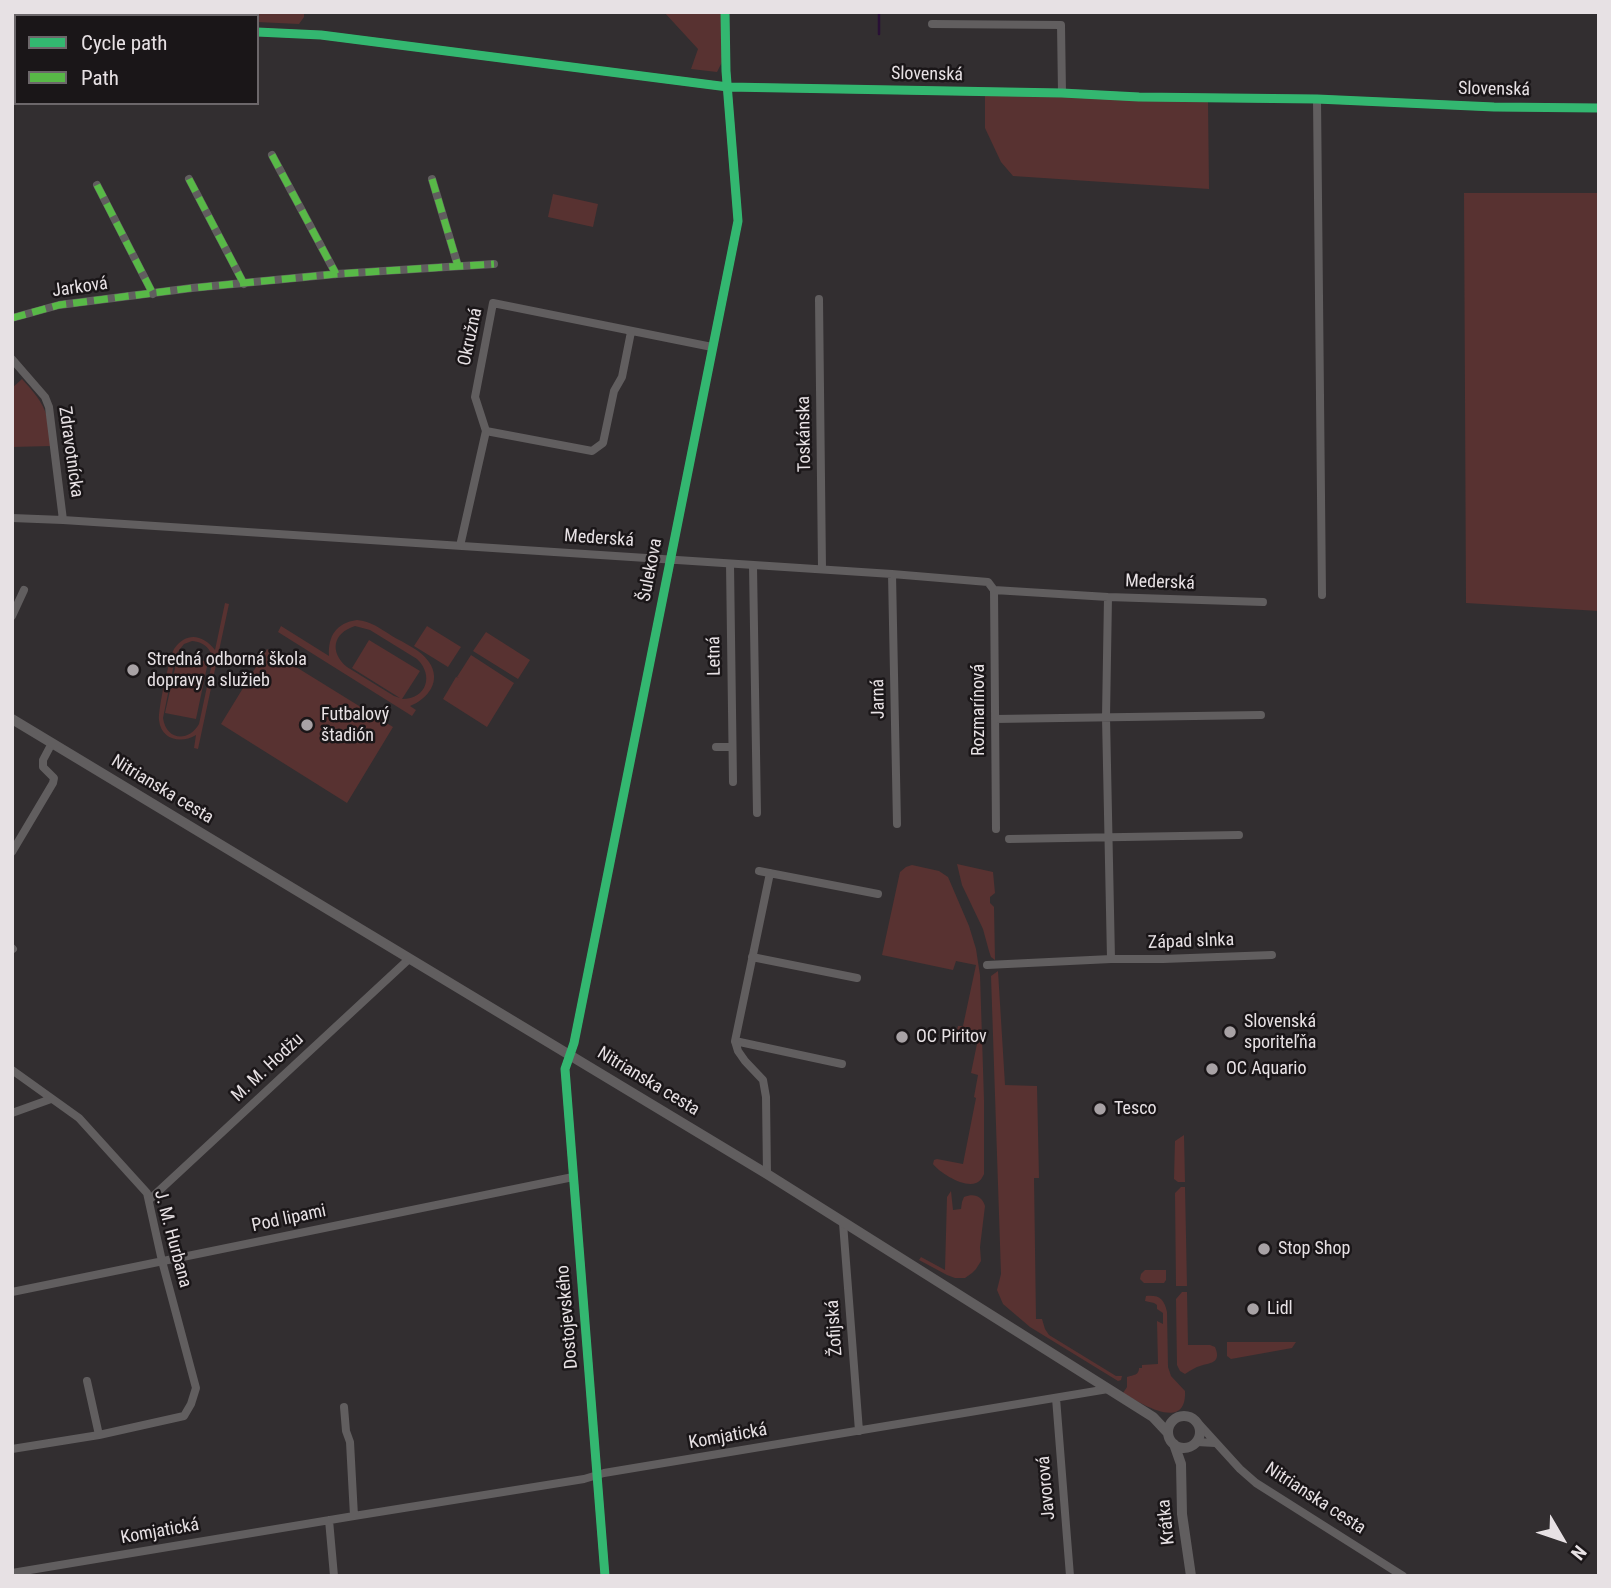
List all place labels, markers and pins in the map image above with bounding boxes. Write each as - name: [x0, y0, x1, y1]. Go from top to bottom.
- place label: Stredná odborná škola dopravy a služieb: [147, 649, 307, 692]
- marker: Stredná odborná škola dopravy a služieb: [125, 662, 141, 678]
- place label: Futbalový štadión: [321, 704, 389, 746]
- marker: Futbalový štadión: [299, 717, 315, 733]
- place label: Slovenská sporiteľňa: [1244, 1011, 1316, 1054]
- marker: Slovenská sporiteľňa: [1222, 1024, 1238, 1040]
- place label: OC Piritov: [916, 1026, 987, 1048]
- marker: OC Piritov: [894, 1029, 910, 1045]
- place label: OC Aquario: [1226, 1058, 1307, 1080]
- marker: OC Aquario: [1204, 1061, 1220, 1077]
- place label: Tesco: [1114, 1098, 1156, 1120]
- marker: Tesco: [1092, 1101, 1108, 1117]
- place label: Stop Shop: [1278, 1238, 1350, 1260]
- marker: Stop Shop: [1256, 1241, 1272, 1257]
- place label: Lidl: [1267, 1298, 1293, 1320]
- marker: Lidl: [1245, 1301, 1261, 1317]

